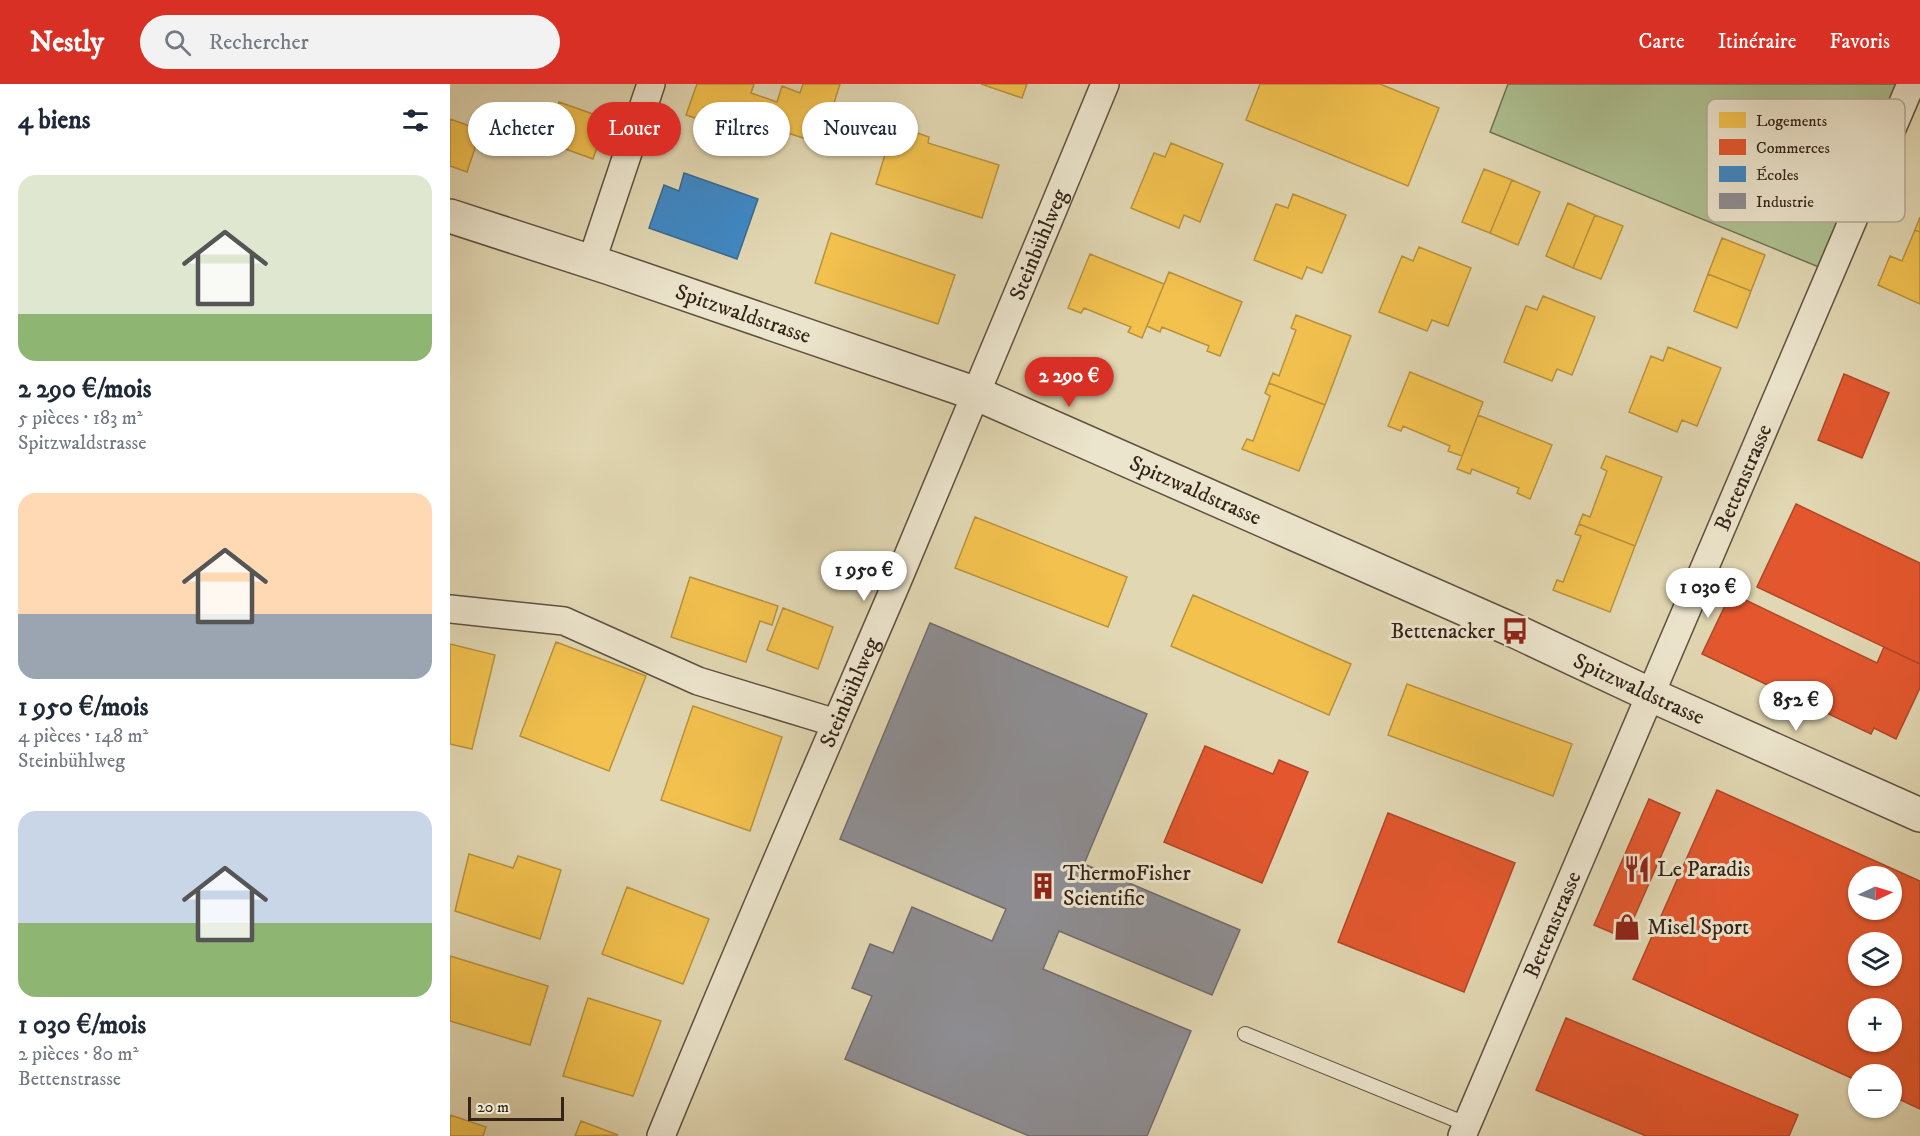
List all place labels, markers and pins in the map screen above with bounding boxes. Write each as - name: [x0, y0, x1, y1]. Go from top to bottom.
- pin: 2 290 €: [1014, 357, 1124, 408]
- pin: 1 950 €: [809, 551, 919, 602]
- pin: 1 030 €: [1653, 568, 1763, 619]
- bus stop icon: Bettenacker: [1500, 616, 1530, 646]
- place label: Bettenacker: [1390, 618, 1496, 645]
- pin: 852 €: [1754, 681, 1838, 732]
- restaurant icon: Le Paradis: [1622, 854, 1652, 884]
- place label: Le Paradis: [1657, 856, 1750, 883]
- place label: ThermoFisher Scientific: [1063, 860, 1191, 912]
- building icon: ThermoFisher Scientific: [1028, 871, 1058, 901]
- shop icon: Misel Sport: [1612, 912, 1642, 942]
- place label: Misel Sport: [1647, 914, 1749, 941]

